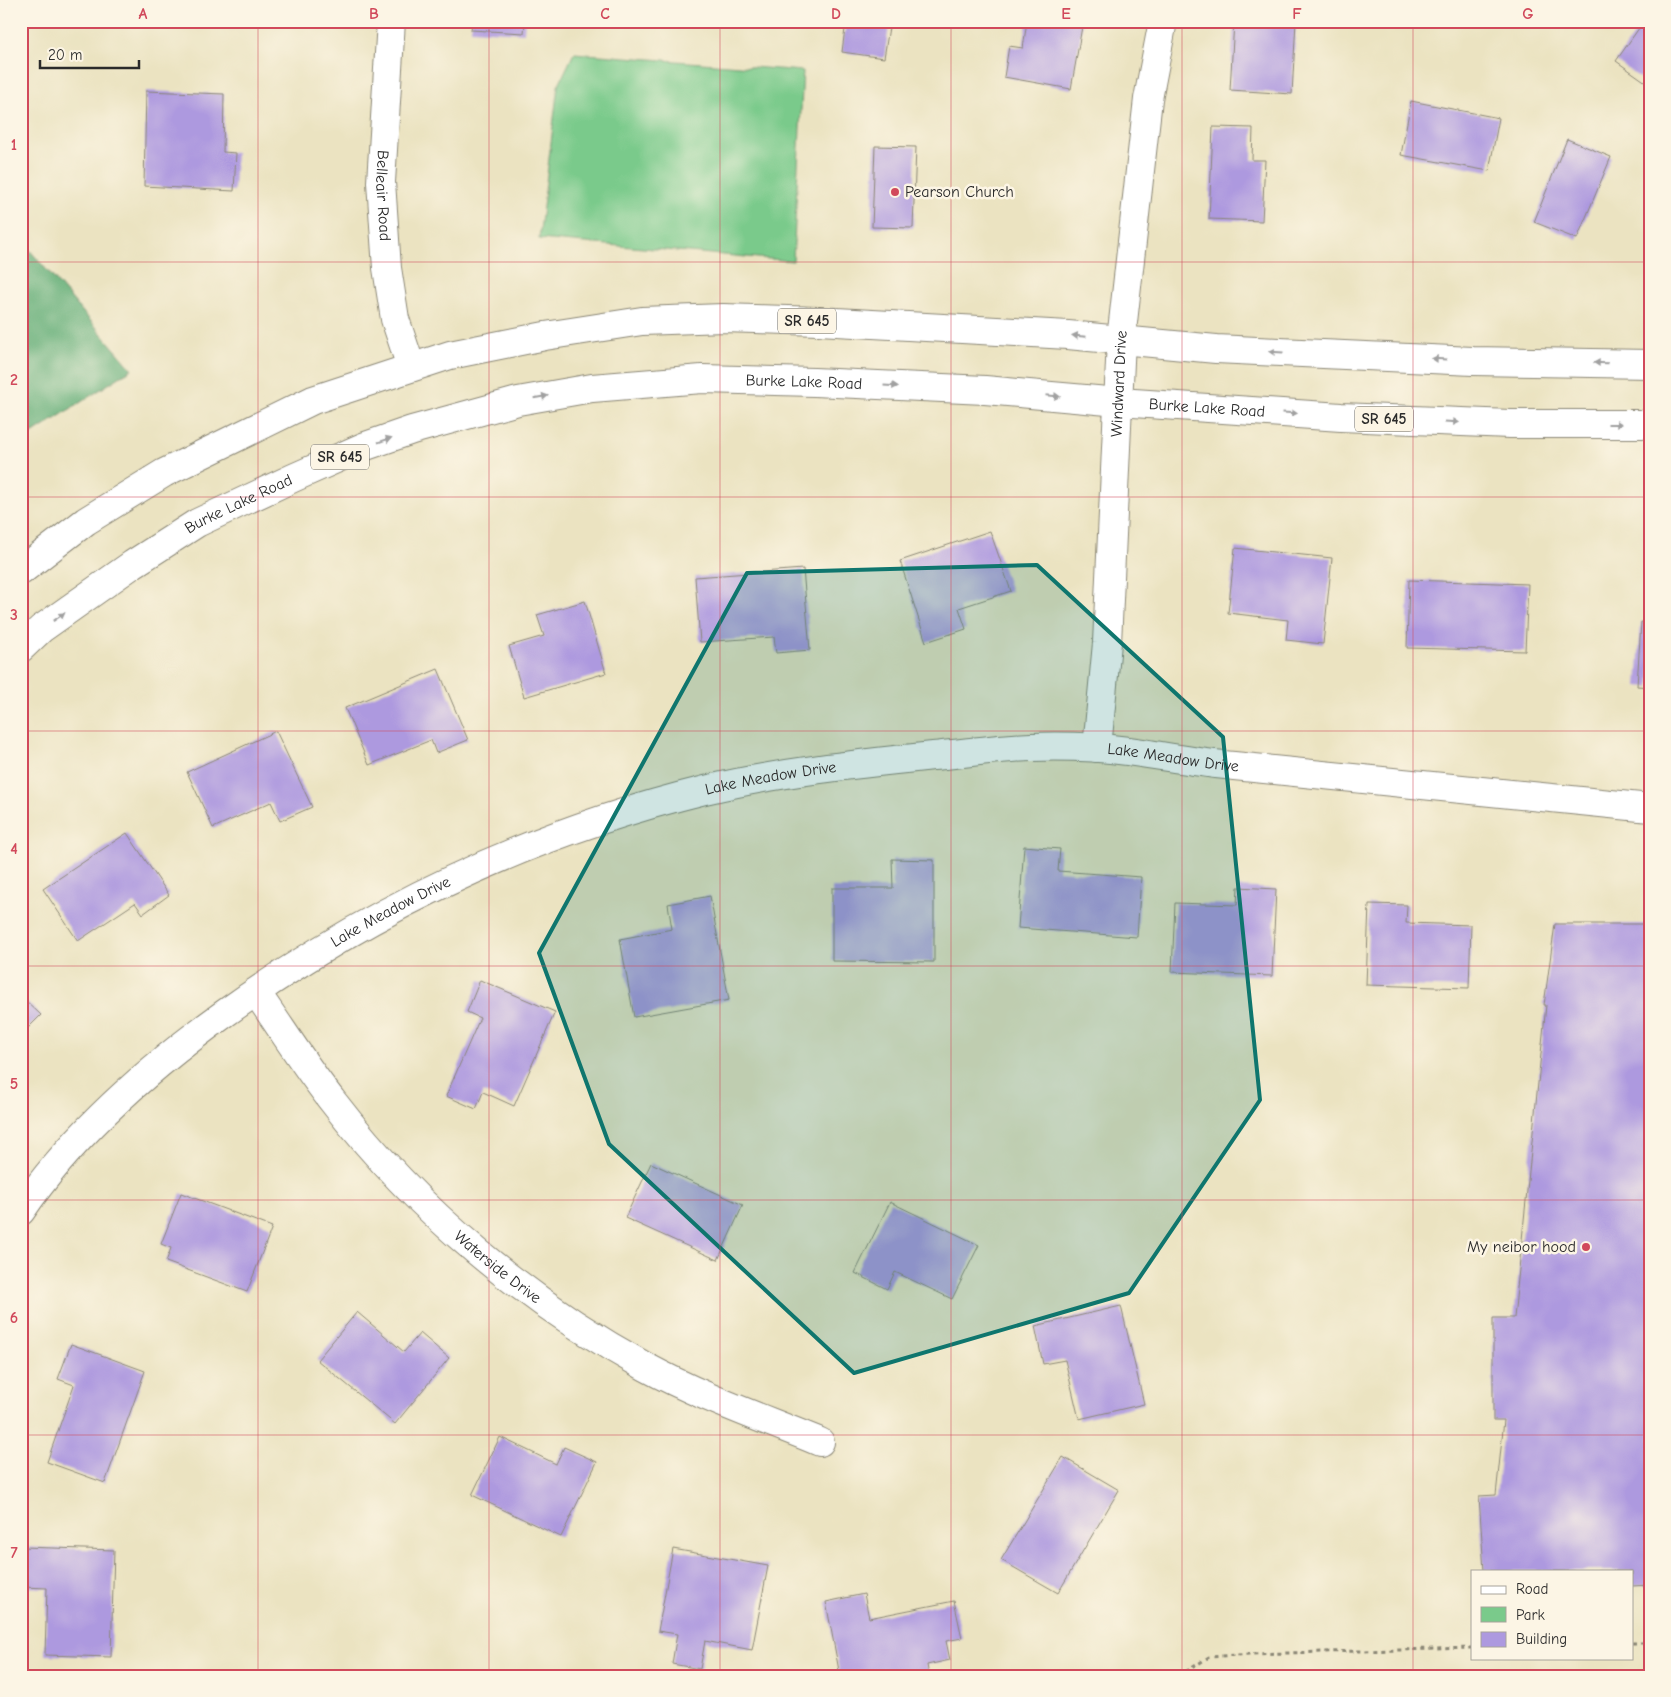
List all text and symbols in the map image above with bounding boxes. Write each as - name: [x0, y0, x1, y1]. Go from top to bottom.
- text: A: [139, 5, 148, 23]
- text: B: [369, 5, 379, 23]
- text: C: [600, 5, 610, 23]
- text: D: [831, 5, 841, 23]
- text: E: [1061, 5, 1071, 23]
- text: F: [1292, 5, 1302, 23]
- text: G: [1522, 5, 1534, 23]
- scale bar: [40, 38, 139, 70]
- text: 20 m: [48, 46, 82, 64]
- text: 1: [11, 136, 17, 154]
- street label: Belleair Road: [372, 150, 394, 242]
- place label: Pearson Church: [905, 183, 1014, 201]
- marker: Pearson Church: [889, 186, 901, 198]
- road number: SR 645: [778, 308, 836, 334]
- street label: Windward Drive: [1108, 330, 1131, 437]
- one-way arrow: [1071, 332, 1087, 340]
- one-way arrow: [1268, 347, 1284, 355]
- one-way arrow: [1430, 355, 1446, 363]
- one-way arrow: [1593, 359, 1609, 367]
- text: 2: [10, 371, 18, 389]
- street label: Burke Lake Road: [745, 371, 863, 393]
- one-way arrow: [883, 382, 899, 390]
- one-way arrow: [1045, 392, 1061, 400]
- one-way arrow: [534, 393, 550, 401]
- street label: Burke Lake Road: [1148, 395, 1266, 421]
- road number: SR 645: [1355, 406, 1413, 432]
- one-way arrow: [1282, 410, 1298, 418]
- one-way arrow: [1445, 418, 1461, 426]
- one-way arrow: [1607, 420, 1623, 428]
- one-way arrow: [377, 435, 392, 443]
- road number: SR 645: [311, 444, 369, 470]
- street label: Burke Lake Road: [182, 471, 295, 537]
- text: 3: [10, 606, 18, 624]
- one-way arrow: [52, 612, 66, 622]
- street label: Lake Meadow Drive: [1107, 740, 1240, 775]
- street label: Lake Meadow Drive: [703, 758, 837, 799]
- text: 4: [10, 840, 18, 858]
- street label: Lake Meadow Drive: [328, 873, 453, 951]
- text: 5: [10, 1075, 18, 1093]
- street label: Waterside Drive: [450, 1227, 545, 1307]
- place label: My neibor hood: [1467, 1238, 1576, 1256]
- marker: My neibor hood: [1580, 1241, 1592, 1253]
- text: 6: [10, 1309, 18, 1327]
- text: 7: [10, 1544, 18, 1562]
- legend: [1471, 1570, 1634, 1660]
- text: Road: [1516, 1580, 1548, 1598]
- text: Park: [1516, 1606, 1545, 1624]
- text: Building: [1516, 1630, 1567, 1648]

